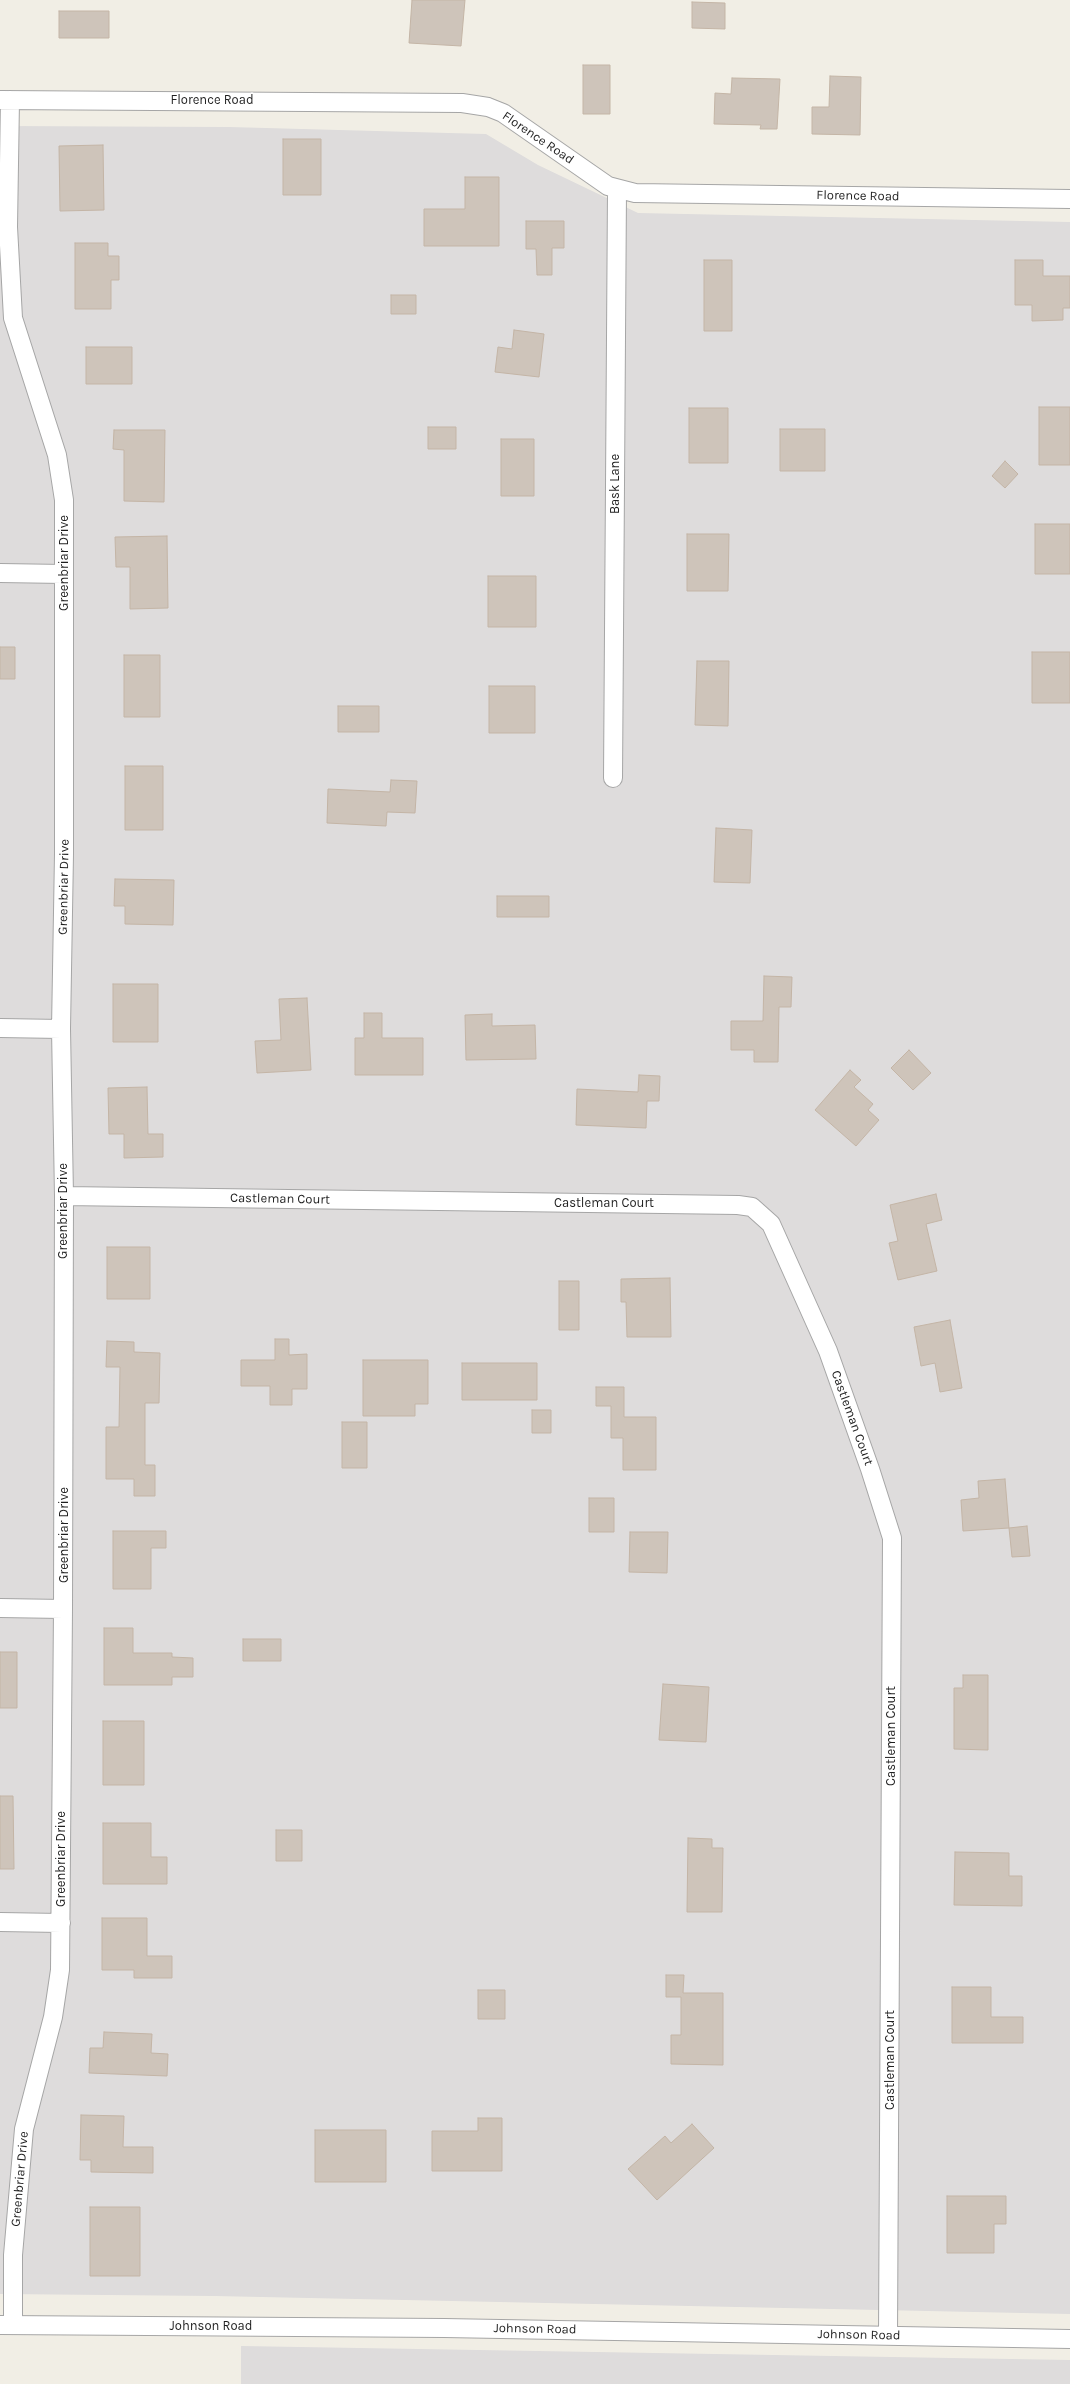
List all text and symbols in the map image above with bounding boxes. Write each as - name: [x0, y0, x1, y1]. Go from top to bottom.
- street label: Florence Road: [170, 92, 254, 108]
- street label: Florence Road: [499, 108, 577, 168]
- street label: Florence Road: [816, 187, 900, 205]
- street label: Bask Lane: [607, 454, 623, 514]
- street label: Greenbriar Drive: [56, 515, 72, 611]
- street label: Greenbriar Drive: [55, 839, 73, 935]
- street label: Greenbriar Drive: [55, 1163, 71, 1259]
- street label: Castleman Court: [230, 1190, 330, 1208]
- street label: Castleman Court: [554, 1195, 654, 1211]
- street label: Castleman Court: [828, 1368, 876, 1468]
- street label: Greenbriar Drive: [56, 1487, 72, 1583]
- street label: Castleman Court: [883, 1686, 899, 1786]
- street label: Greenbriar Drive: [53, 1811, 69, 1907]
- street label: Castleman Court: [882, 2010, 898, 2110]
- street label: Greenbriar Drive: [8, 2131, 32, 2227]
- street label: Johnson Road: [170, 2318, 252, 2334]
- street label: Johnson Road: [493, 2320, 577, 2338]
- street label: Johnson Road: [817, 2326, 901, 2344]

